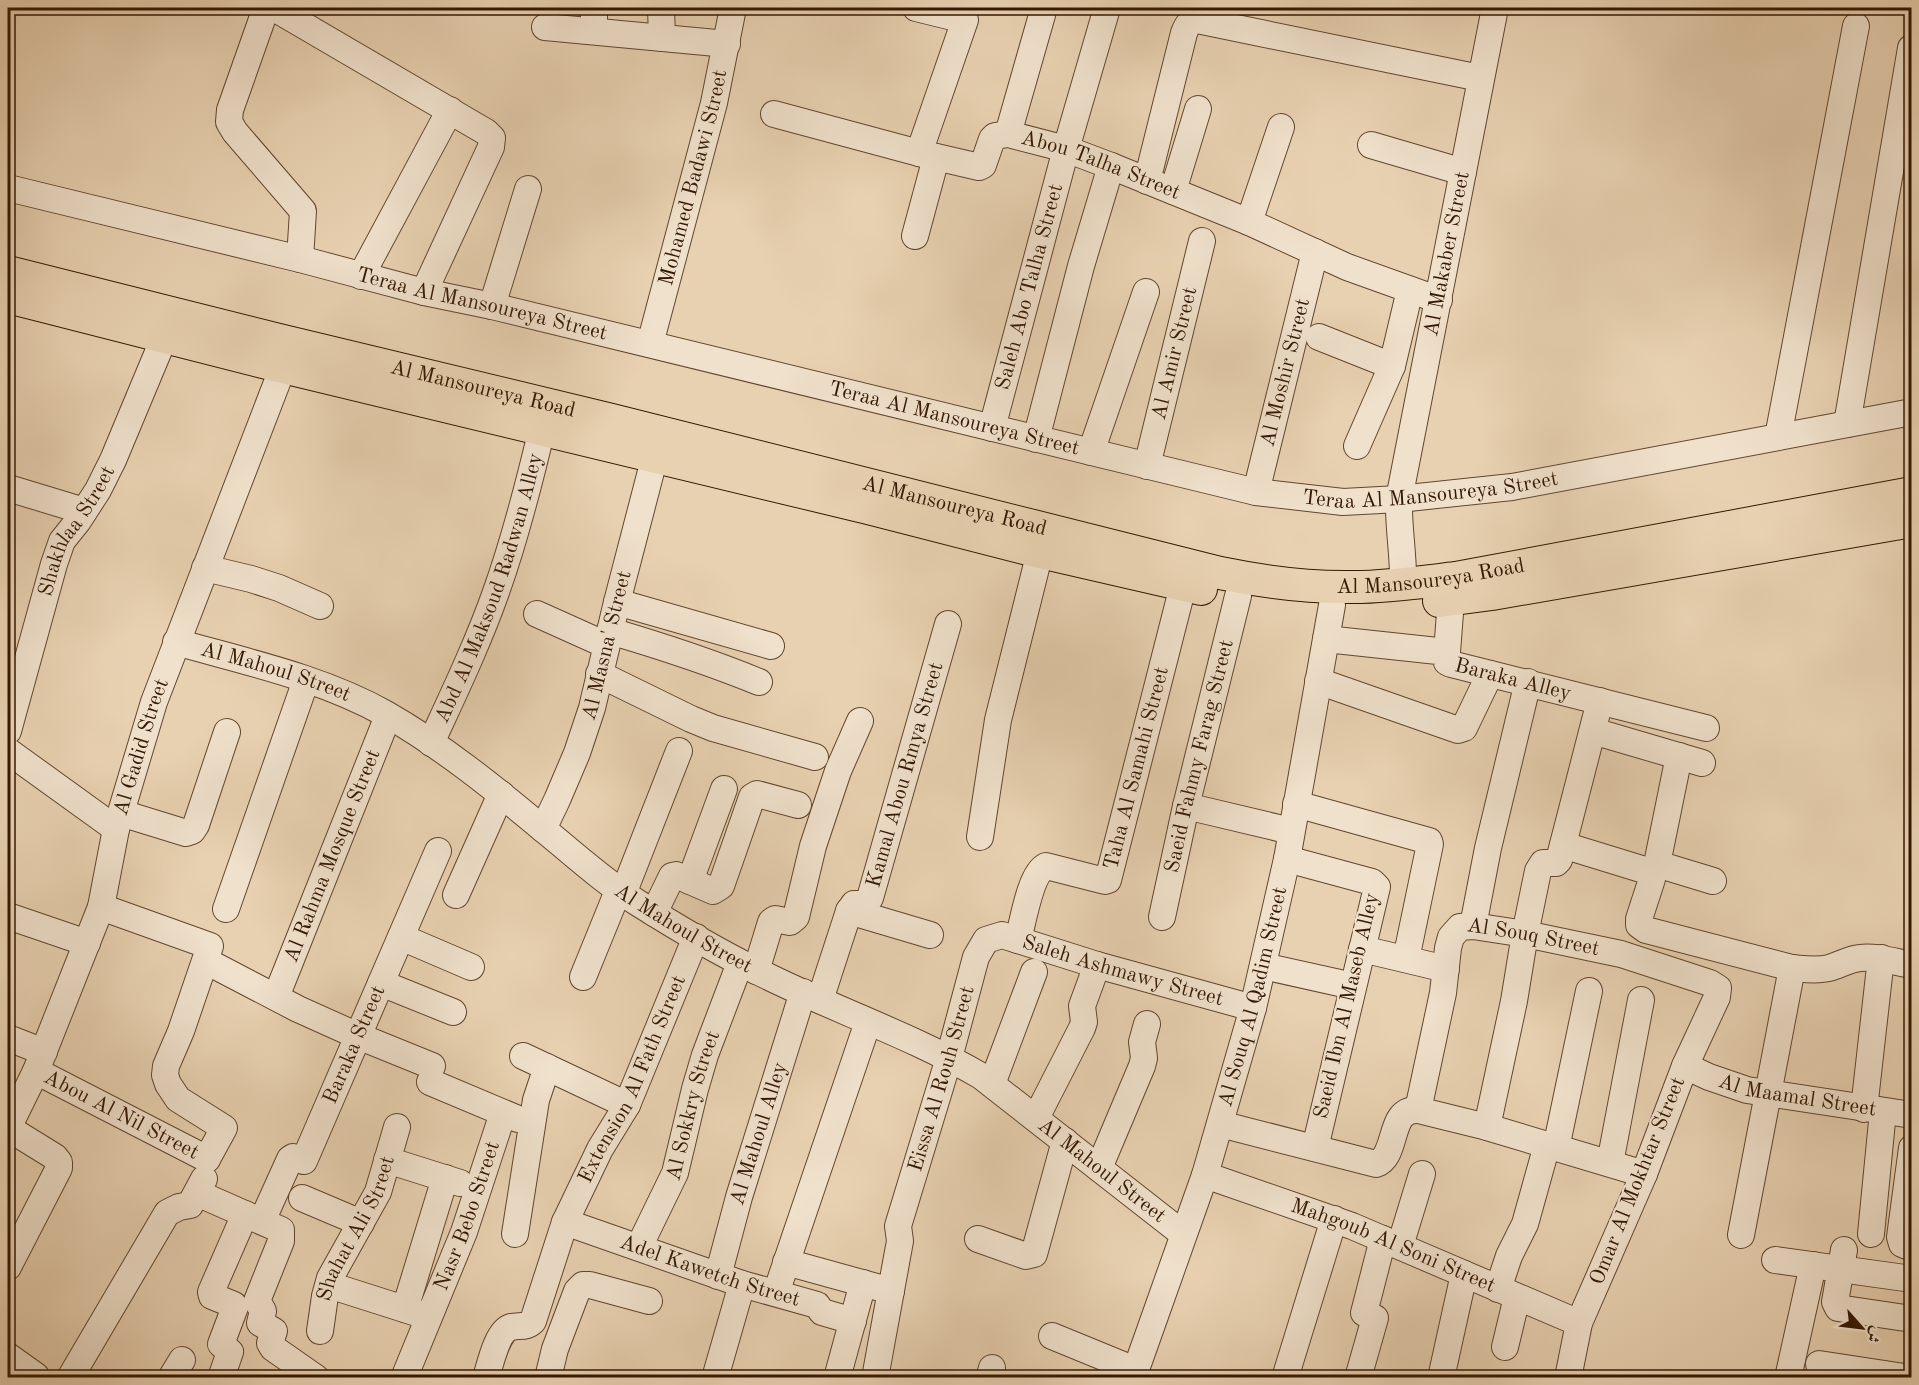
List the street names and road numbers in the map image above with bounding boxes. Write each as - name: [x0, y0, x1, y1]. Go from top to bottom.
- street label: Mohamed Badawi Street: [655, 68, 731, 288]
- street label: Abou Talha Street: [1019, 127, 1183, 203]
- street label: Al Makaber Street: [1421, 170, 1473, 338]
- street label: Saleh Abo Talha Street: [992, 181, 1067, 392]
- street label: Teraa Al Mansoureya Street: [354, 264, 609, 344]
- street label: Al Amir Street: [1148, 285, 1201, 422]
- street label: Al Moshir Street: [1257, 296, 1314, 449]
- street label: Al Mansoureya Road: [388, 357, 577, 421]
- street label: Teraa Al Mansoureya Street: [827, 378, 1082, 459]
- street label: Abd Al Maksoud Radwan Alley: [431, 451, 546, 726]
- street label: Shakhlaa Street: [35, 462, 119, 598]
- street label: Teraa Al Mansoureya Street: [1301, 468, 1560, 513]
- street label: Al Mansoureya Road: [860, 473, 1049, 539]
- street label: Al Mansoureya Road: [1336, 555, 1526, 598]
- street label: Al Masna' Street: [578, 568, 635, 723]
- street label: Saeid Fahmy Farag Street: [1161, 637, 1237, 875]
- street label: Al Mahoul Street: [198, 639, 354, 706]
- street label: Baraka Alley: [1453, 655, 1573, 704]
- street label: Kamal Abou Rmya Street: [863, 660, 947, 890]
- street label: Taha Al Samahi Street: [1101, 664, 1172, 872]
- street label: Al Gadid Street: [110, 676, 173, 818]
- street label: Al Rahma Mosque Street: [280, 746, 384, 965]
- street label: Al Mahoul Street: [610, 880, 755, 977]
- street label: Al Souq Al Qadim Street: [1215, 885, 1291, 1109]
- street label: Saeid Ibn Al Maseb Alley: [1311, 891, 1383, 1121]
- street label: Al Souq Street: [1465, 915, 1601, 960]
- street label: Saleh Ashmawy Street: [1020, 932, 1226, 1010]
- street label: Extension Al Fath Street: [575, 972, 690, 1187]
- street label: Baraka Street: [319, 982, 389, 1107]
- street label: Eissa Al Rouh Street: [905, 984, 978, 1174]
- street label: Al Sokkry Street: [663, 1028, 724, 1183]
- street label: Al Mahoul Alley: [727, 1060, 791, 1208]
- street label: Abou Al Nil Street: [40, 1066, 202, 1163]
- street label: Al Maamal Street: [1715, 1070, 1878, 1120]
- street label: Omar Al Mokhtar Street: [1587, 1074, 1689, 1288]
- street label: Al Mahoul Street: [1034, 1114, 1170, 1227]
- street label: Nasr Bebo Street: [431, 1139, 503, 1294]
- street label: Shahat Ali Street: [314, 1154, 398, 1303]
- street label: Mahgoub Al Soni Street: [1288, 1195, 1498, 1296]
- street label: Adel Kawetch Street: [617, 1232, 802, 1310]

